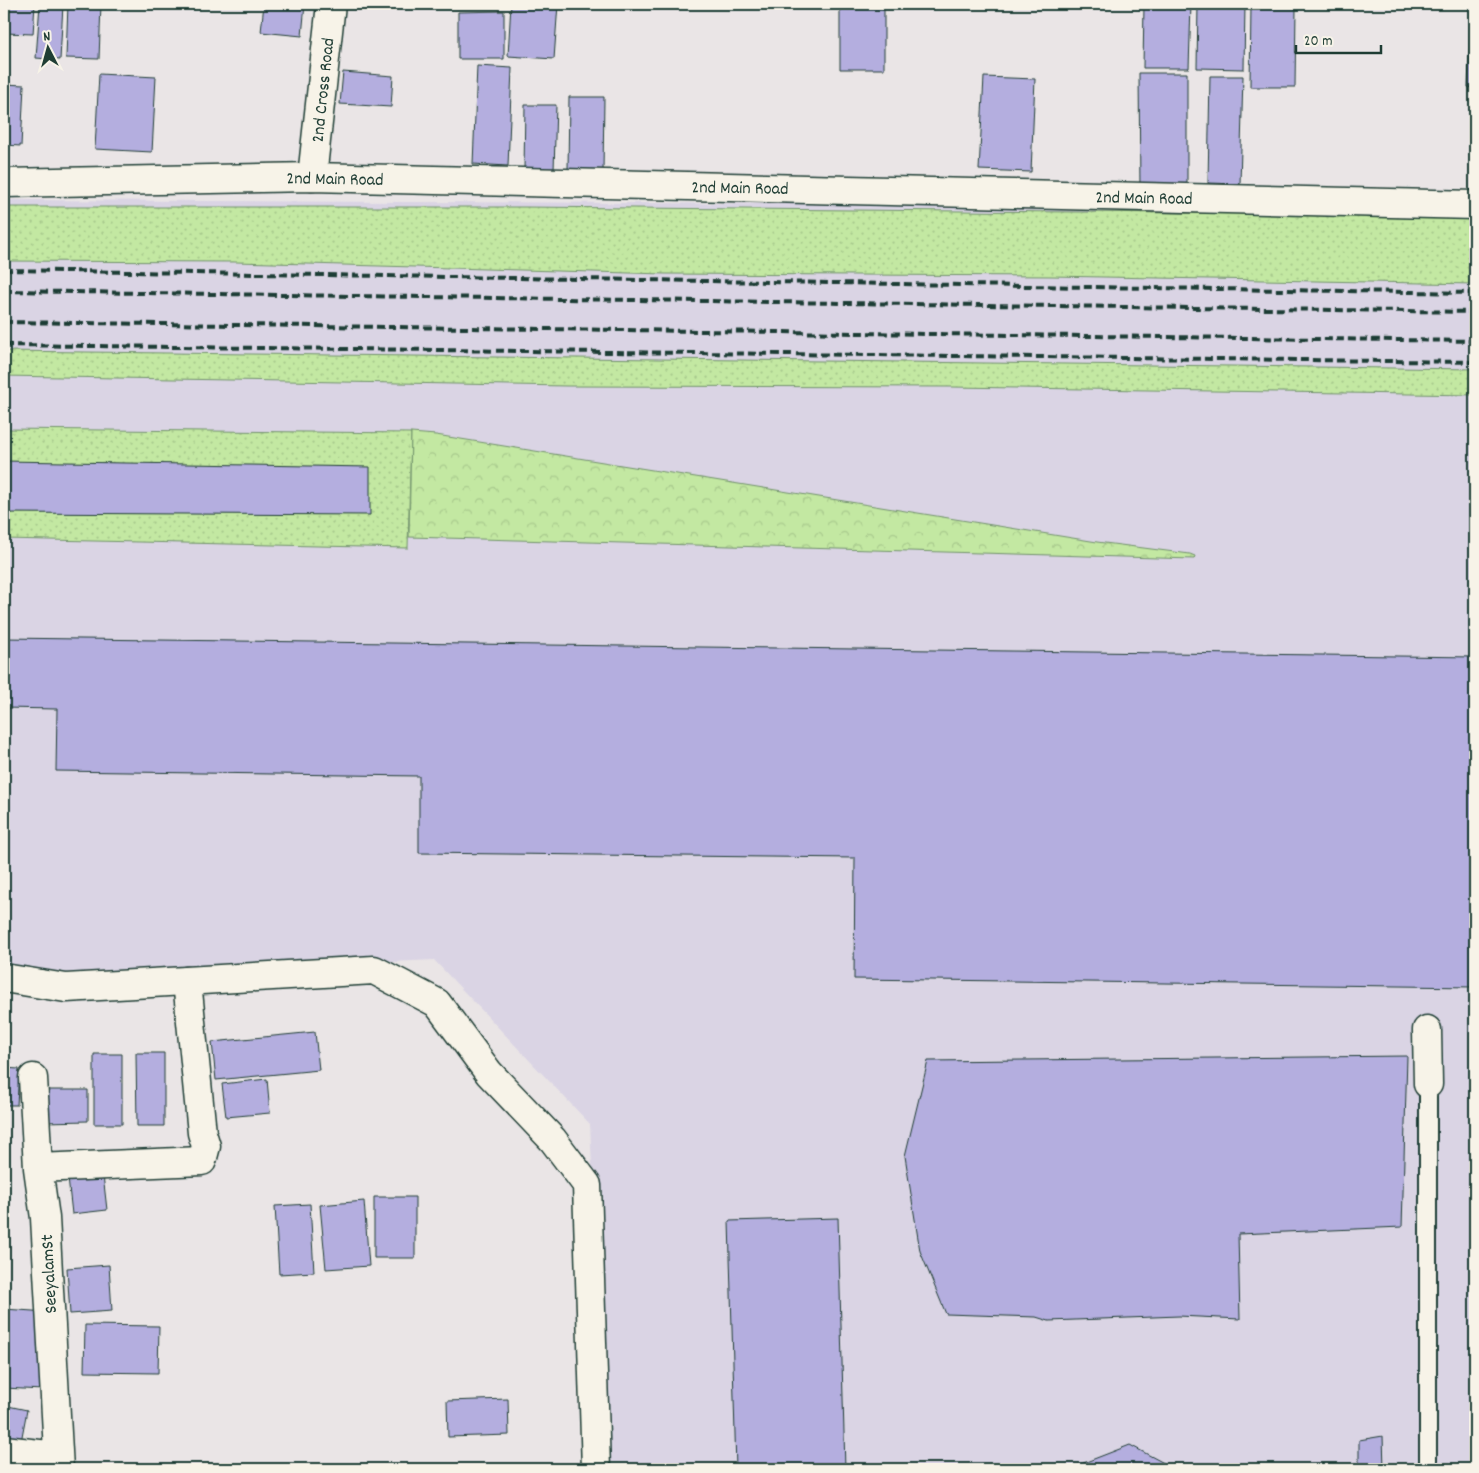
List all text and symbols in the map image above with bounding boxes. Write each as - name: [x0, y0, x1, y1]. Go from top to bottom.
- north arrow: [22, 22, 72, 72]
- scale bar: [1296, 22, 1382, 54]
- text: N: [42, 27, 51, 47]
- text: 20 m: [1304, 31, 1332, 53]
- street label: 2nd Cross Road: [307, 37, 342, 144]
- street label: 2nd Main Road: [286, 167, 384, 194]
- street label: 2nd Main Road: [691, 176, 789, 203]
- street label: 2nd Main Road: [1095, 186, 1193, 213]
- street label: SeeyalamSt: [36, 1233, 65, 1314]

